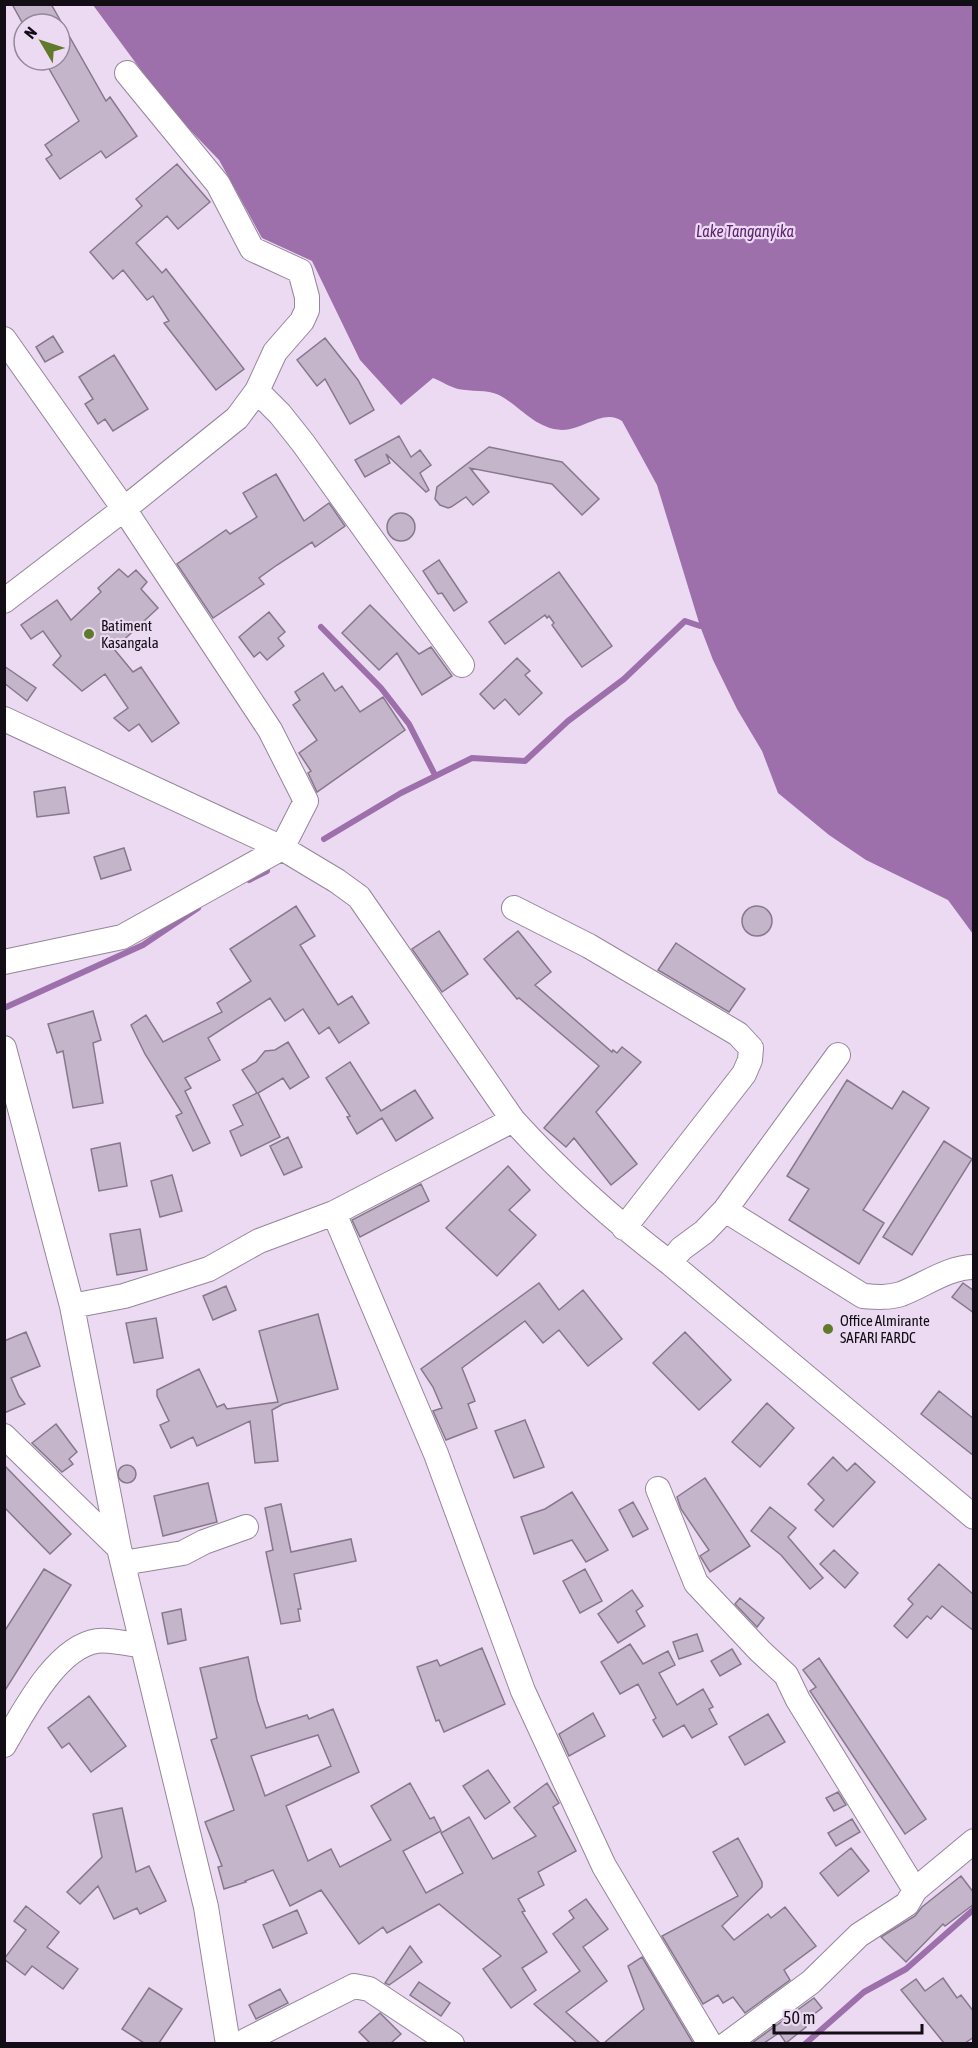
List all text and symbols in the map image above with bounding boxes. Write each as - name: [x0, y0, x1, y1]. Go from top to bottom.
- north arrow: [12, 12, 72, 72]
- text: N: [20, 23, 40, 42]
- water label: Lake Tanganyika: [696, 222, 795, 241]
- place label: Batiment Kasangala: [101, 617, 159, 651]
- marker: Batiment Kasangala: [82, 627, 96, 641]
- place label: Office Almirante SAFARI FARDC: [840, 1312, 930, 1346]
- marker: Office Almirante SAFARI FARDC: [821, 1322, 835, 1336]
- scale bar: [774, 1997, 922, 2035]
- text: 50 m: [783, 2007, 815, 2028]

